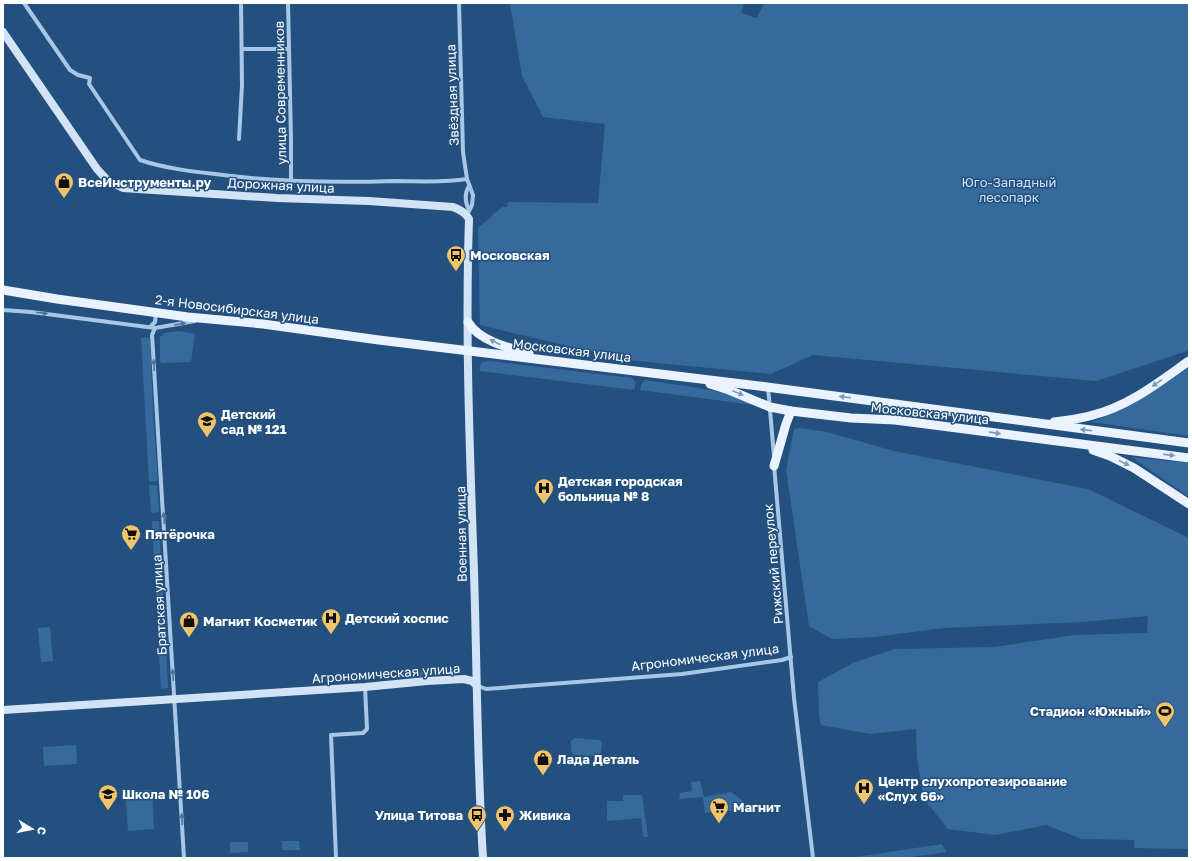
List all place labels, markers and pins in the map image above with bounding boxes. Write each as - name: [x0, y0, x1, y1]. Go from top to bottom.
- shop icon: ВсеИнструменты.ру: [53, 171, 75, 199]
- place label: ВсеИнструменты.ру: [78, 174, 211, 190]
- bus stop icon: Московская: [445, 244, 467, 272]
- place label: Московская: [470, 247, 550, 263]
- place label: Детский сад № 121: [221, 406, 287, 437]
- school or university icon: Детский сад № 121: [196, 410, 218, 438]
- place label: Детская городская больница № 8: [558, 473, 683, 504]
- hospital icon: Детская городская больница № 8: [533, 477, 555, 505]
- supermarket icon: Пятёрочка: [120, 523, 142, 551]
- place label: Пятёрочка: [145, 526, 215, 542]
- hospital icon: Детский хоспис: [320, 607, 342, 635]
- shop icon: Магнит Косметик: [178, 610, 200, 638]
- place label: Детский хоспис: [345, 610, 449, 626]
- place label: Магнит Косметик: [203, 613, 318, 629]
- sports icon: Стадион «Южный»: [1154, 700, 1176, 728]
- place label: Стадион «Южный»: [1030, 703, 1151, 719]
- shop icon: Лада Деталь: [532, 748, 554, 776]
- place label: Лада Деталь: [557, 751, 639, 767]
- place label: Центр слухопротезирование «Слух 66»: [878, 773, 1068, 804]
- hospital icon: Центр слухопротезирование «Слух 66»: [853, 777, 875, 805]
- school or university icon: Школа № 106: [97, 783, 119, 811]
- place label: Школа № 106: [122, 786, 210, 802]
- supermarket icon: Магнит: [708, 796, 730, 824]
- place label: Магнит: [733, 799, 781, 815]
- bus stop icon: Улица Титова: [466, 804, 488, 832]
- pharmacy icon: Живика: [494, 804, 516, 832]
- place label: Улица Титова: [375, 807, 463, 823]
- place label: Живика: [519, 807, 571, 823]

